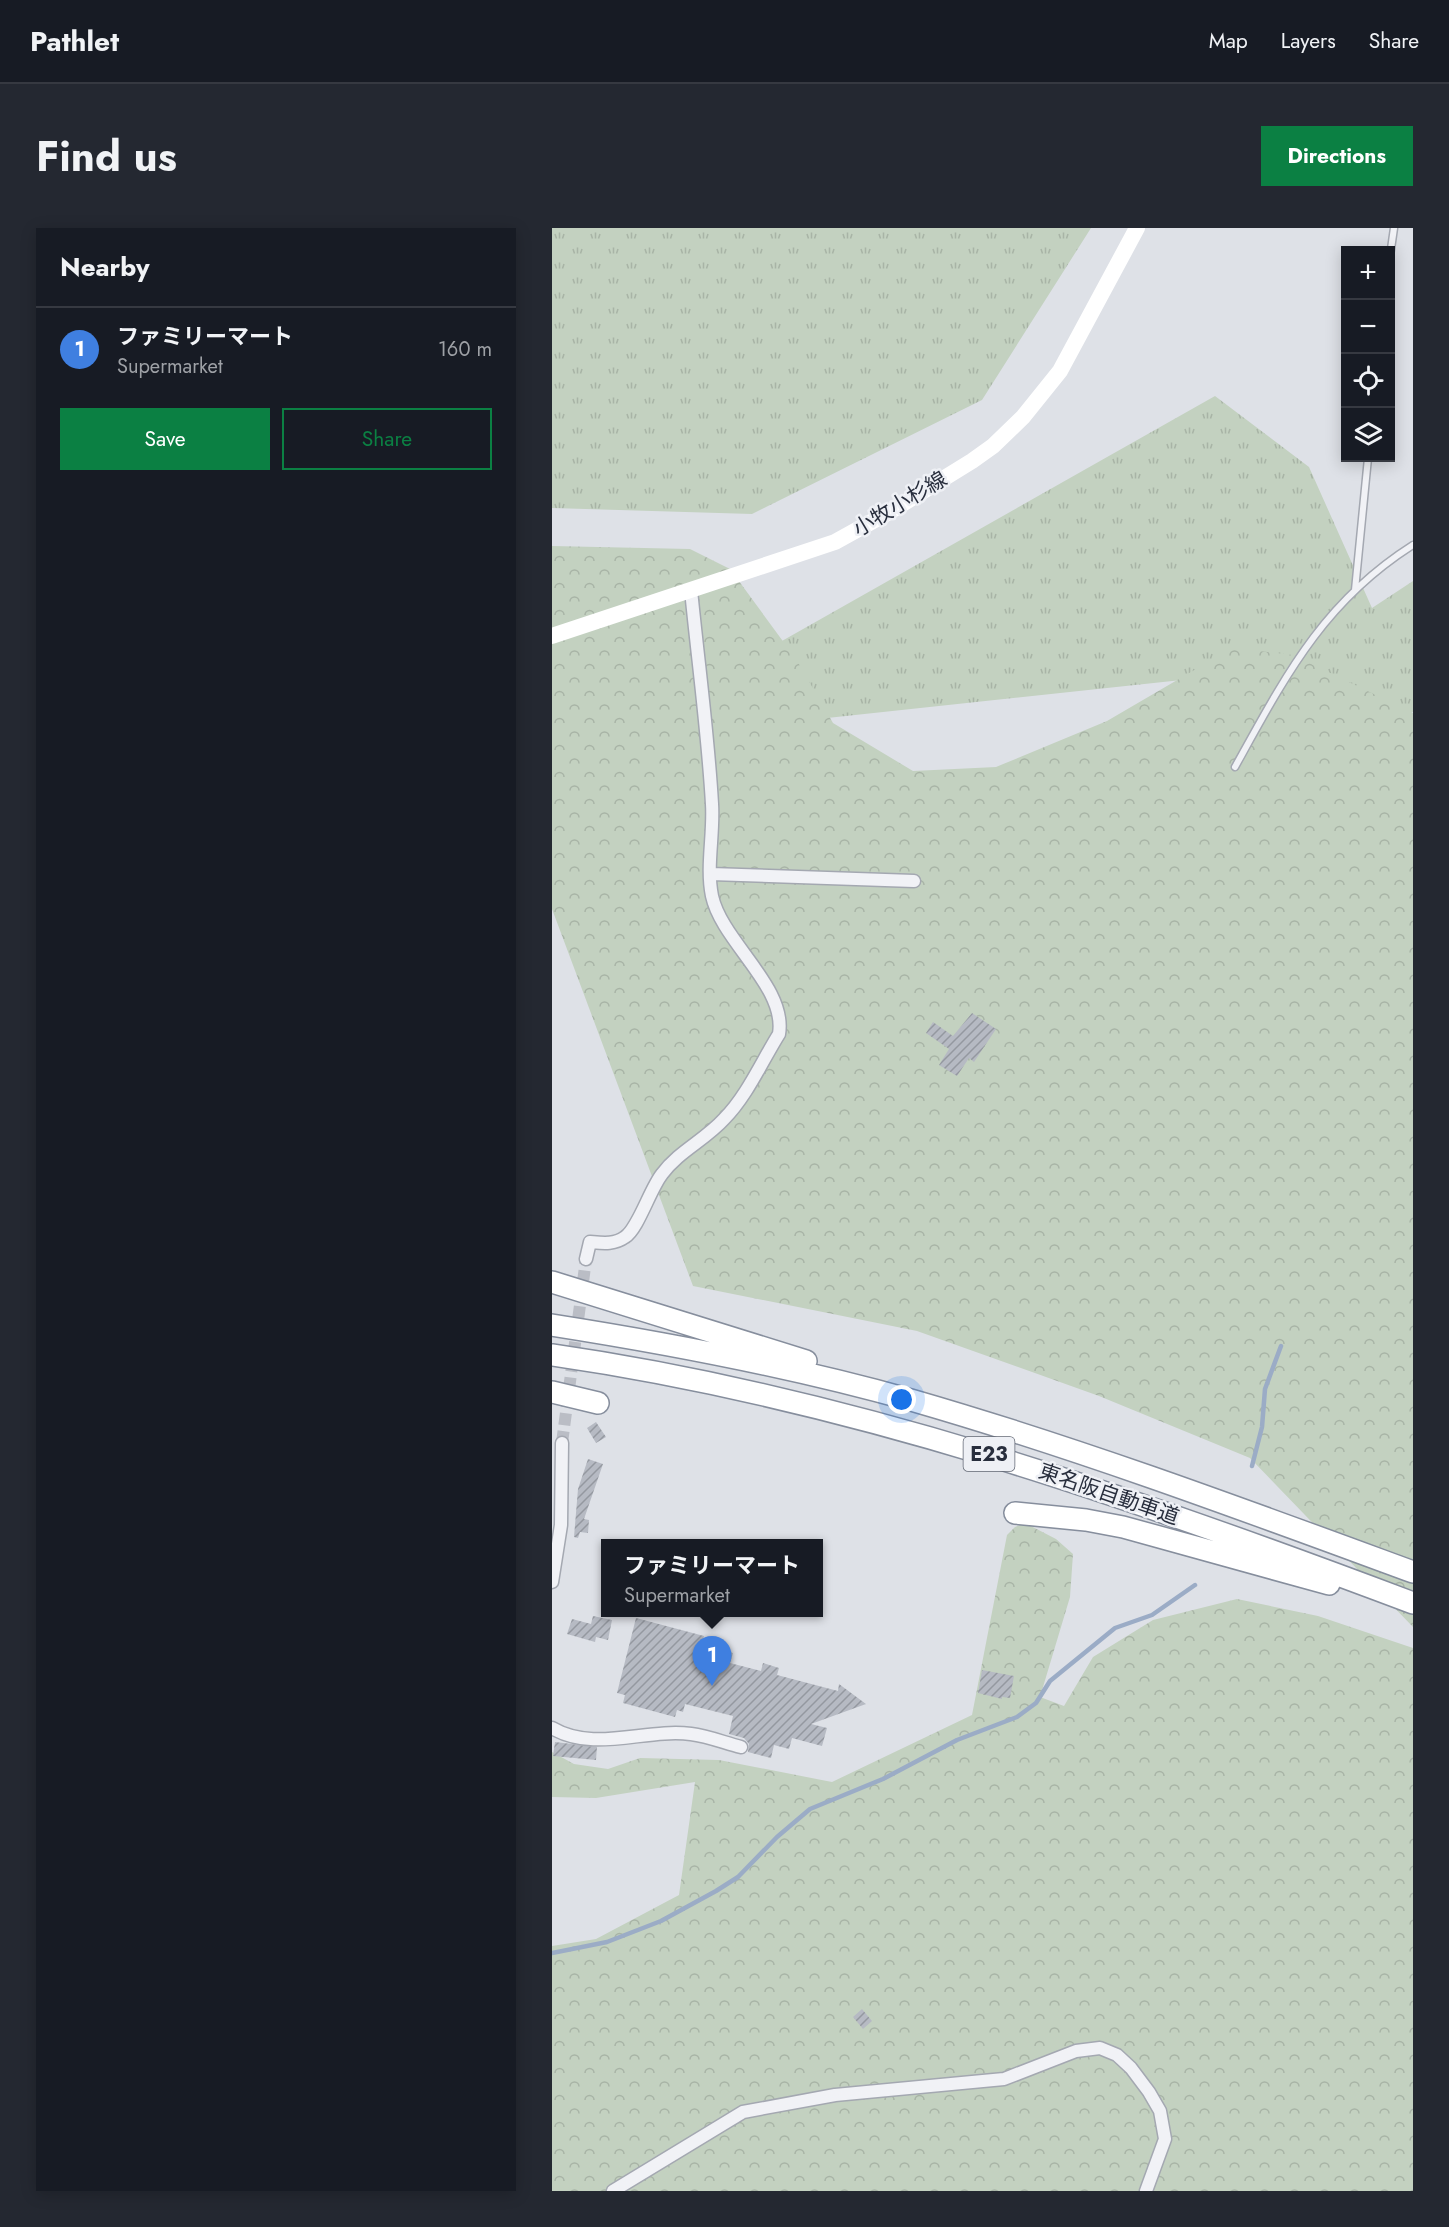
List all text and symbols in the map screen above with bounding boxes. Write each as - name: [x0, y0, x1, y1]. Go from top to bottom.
- text: Pathlet: [30, 21, 119, 62]
- text: Map: [1209, 26, 1248, 56]
- text: Layers: [1281, 26, 1336, 56]
- text: Share: [1369, 26, 1419, 56]
- text: Find us: [36, 126, 177, 187]
- button: Directions: [1261, 126, 1413, 186]
- map controls: [1341, 246, 1395, 462]
- button: +: [1341, 246, 1395, 300]
- text: Nearby: [60, 248, 149, 286]
- button: −: [1341, 300, 1395, 354]
- text: ファミリーマート: [117, 320, 293, 352]
- text: 1: [74, 335, 85, 364]
- text: 160 m: [438, 335, 492, 364]
- text: Supermarket: [117, 352, 223, 381]
- button: locate: [1341, 354, 1395, 408]
- button: Save: [60, 408, 270, 470]
- button: Share: [282, 408, 492, 470]
- button: layers: [1341, 408, 1395, 462]
- street label: 小牧小杉線: [847, 464, 953, 544]
- your location: [887, 1385, 916, 1414]
- road number: E23: [964, 1437, 1014, 1471]
- street label: 東名阪自動車道: [1035, 1456, 1183, 1532]
- popup: [601, 1539, 823, 1617]
- text: ファミリーマート: [624, 1549, 800, 1581]
- text: Supermarket: [624, 1581, 730, 1610]
- pin: 1: [692, 1636, 732, 1686]

